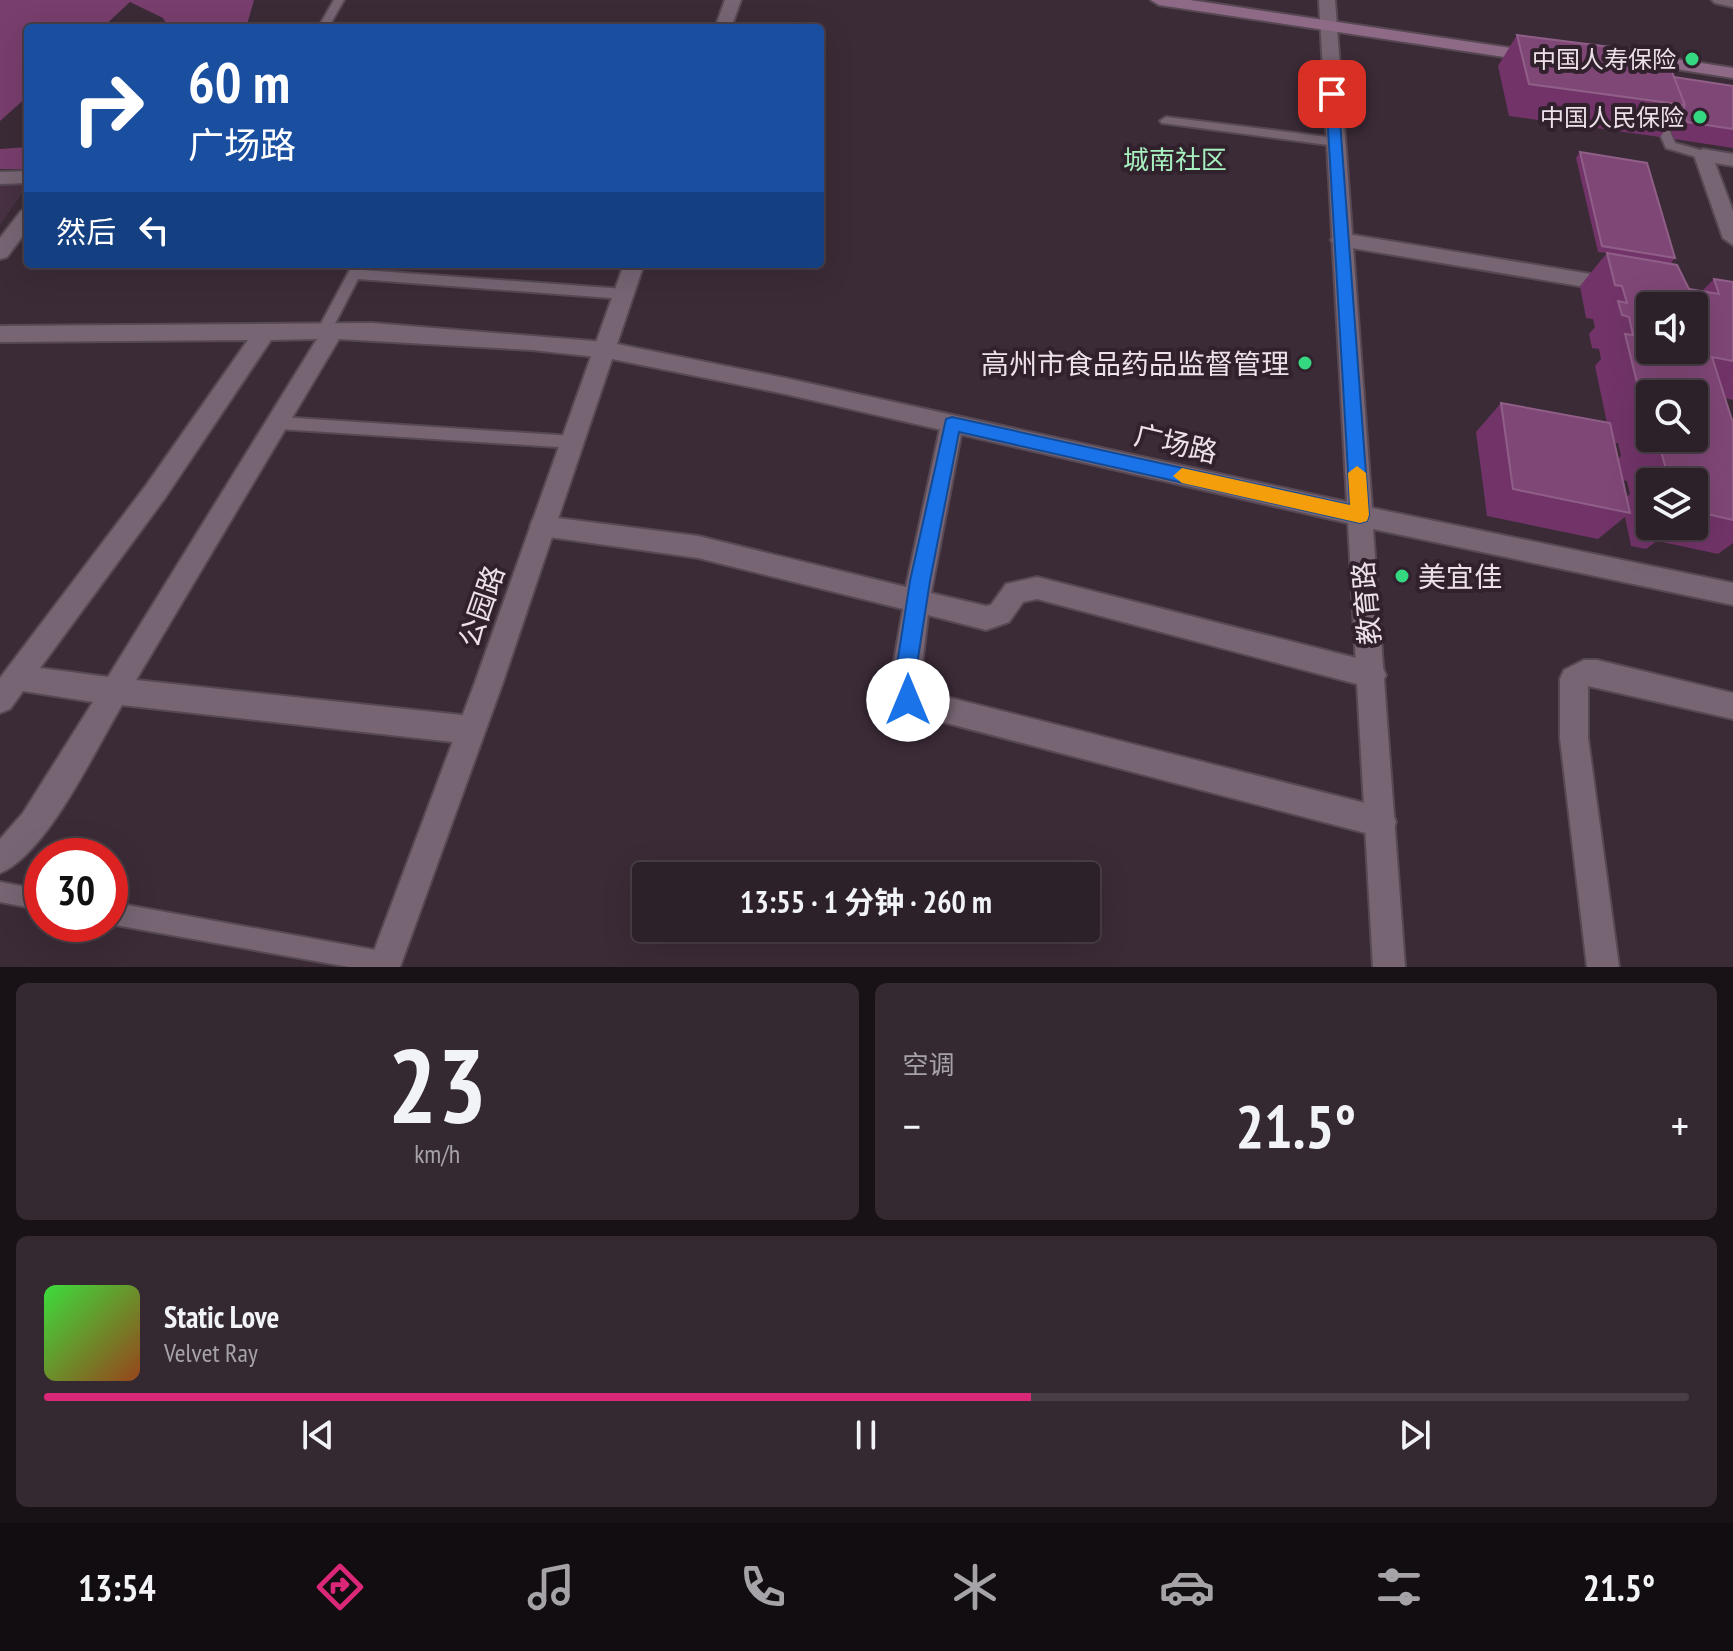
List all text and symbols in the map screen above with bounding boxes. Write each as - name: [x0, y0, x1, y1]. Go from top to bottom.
- place label: 中国人寿保险: [1532, 44, 1676, 75]
- text: 60 m: [188, 46, 290, 118]
- marker: 中国人寿保险: [1683, 50, 1701, 68]
- icon: right: [56, 56, 160, 160]
- pin: [1298, 60, 1366, 128]
- icon: arrive: [1310, 72, 1354, 116]
- place label: 中国人民保险: [1540, 102, 1684, 133]
- marker: 中国人民保险: [1691, 108, 1709, 126]
- text: 广场路: [188, 121, 296, 168]
- district label: 城南社区: [1123, 143, 1227, 176]
- icon: left: [132, 208, 176, 252]
- text: 然后: [56, 212, 116, 251]
- map controls: [1636, 292, 1708, 540]
- button: sound: [1636, 292, 1708, 364]
- place label: 高州市食品药品监督管理: [981, 345, 1289, 382]
- marker: 高州市食品药品监督管理: [1296, 354, 1314, 372]
- button: search: [1636, 380, 1708, 452]
- street label: 广场路: [1131, 416, 1221, 470]
- button: layers: [1636, 468, 1708, 540]
- place label: 美宜佳: [1418, 558, 1502, 595]
- street label: 公园路: [450, 560, 512, 652]
- street label: 教育路: [1344, 560, 1388, 646]
- marker: 美宜佳: [1393, 567, 1411, 585]
- position arrow: [866, 658, 950, 742]
- speed limit sign: 30: [24, 838, 128, 942]
- text: 13:55 · 1 分钟 · 260 m: [740, 882, 992, 921]
- text: 23: [388, 1017, 487, 1152]
- text: 空调: [903, 1048, 955, 1081]
- text: 21.5°: [1235, 1087, 1356, 1165]
- text: −: [903, 1097, 921, 1154]
- text: +: [1671, 1097, 1689, 1154]
- text: km/h: [414, 1137, 460, 1170]
- text: Static Love: [164, 1297, 279, 1336]
- text: Velvet Ray: [164, 1336, 258, 1369]
- icon: previous: [296, 1413, 340, 1457]
- icon: pause: [844, 1413, 888, 1457]
- icon: next: [1393, 1413, 1437, 1457]
- icon: directions: [312, 1559, 368, 1615]
- icon: music: [523, 1559, 579, 1615]
- icon: phone: [735, 1559, 791, 1615]
- icon: climate: [947, 1559, 1003, 1615]
- icon: car: [1159, 1559, 1215, 1615]
- icon: filters: [1371, 1559, 1427, 1615]
- text: 13:54: [78, 1564, 156, 1611]
- text: 21.5°: [1583, 1564, 1655, 1611]

